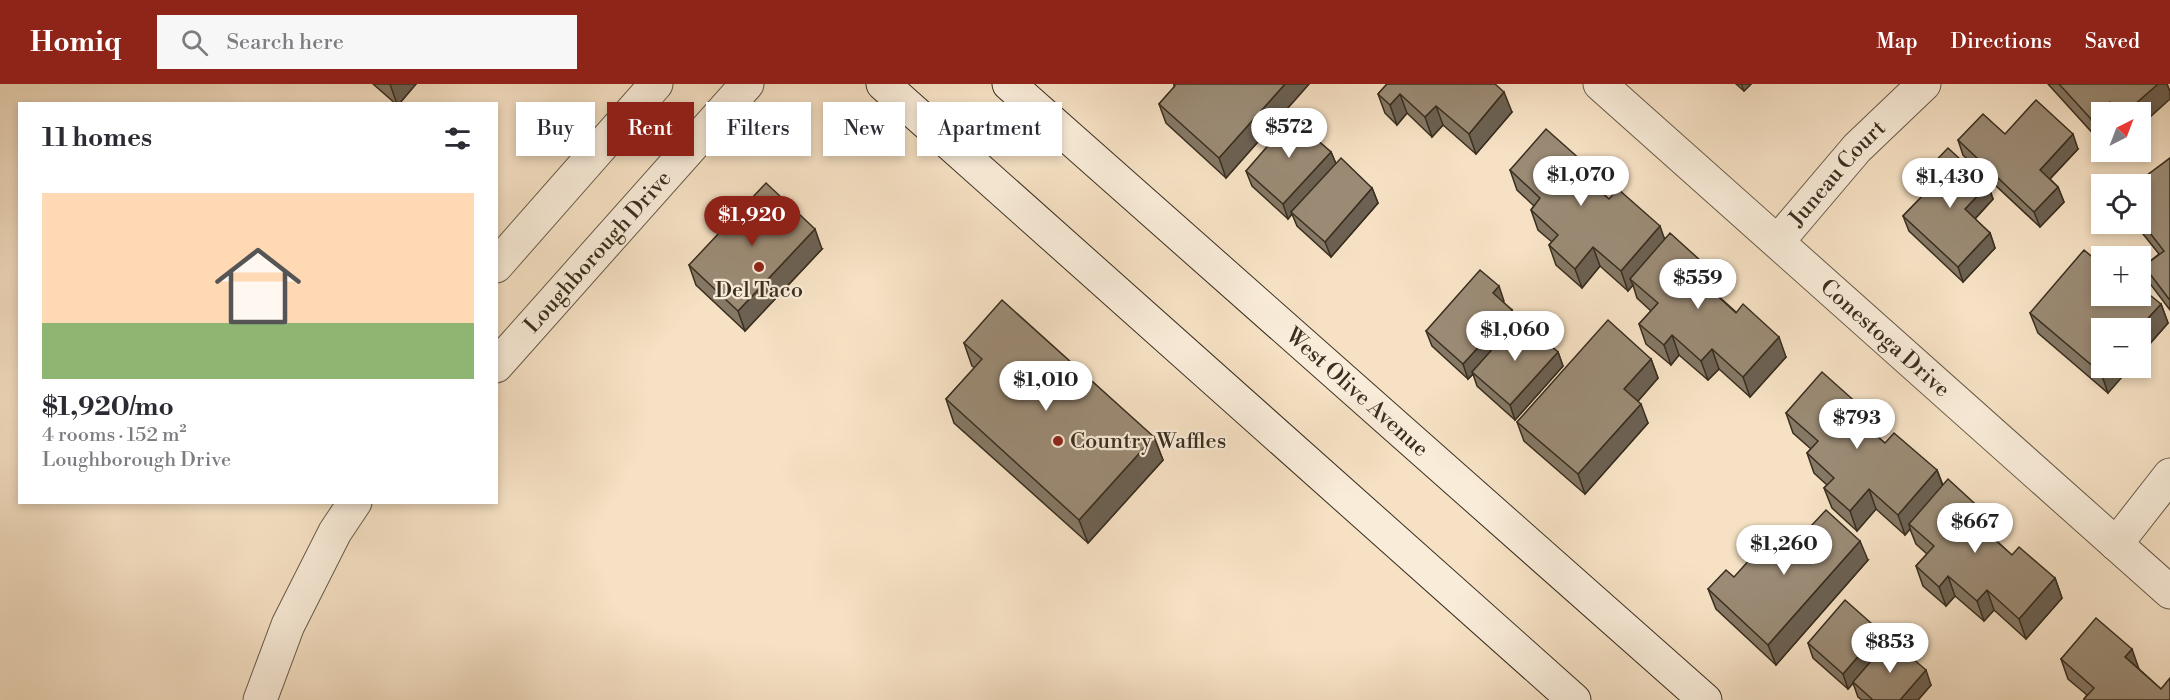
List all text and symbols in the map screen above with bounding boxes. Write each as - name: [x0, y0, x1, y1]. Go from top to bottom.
- search box: [157, 15, 577, 69]
- text: Homiq: [30, 25, 121, 60]
- icon: search: [178, 26, 211, 59]
- text: Search here: [226, 29, 344, 56]
- text: Map: [1876, 29, 1918, 55]
- text: Directions: [1951, 29, 2052, 55]
- text: Saved: [2085, 29, 2140, 55]
- chip: Buy: [516, 102, 595, 156]
- chip: Rent: [607, 102, 694, 156]
- chip: Filters: [706, 102, 811, 156]
- chip: New: [823, 102, 905, 156]
- chip: Apartment: [917, 102, 1062, 156]
- north arrow: [2091, 102, 2151, 162]
- map controls: [2091, 102, 2151, 378]
- pin: $572: [1253, 108, 1325, 159]
- street label: Juneau Court: [1782, 114, 1891, 232]
- text: $572: [1265, 115, 1313, 140]
- text: 11 homes: [42, 122, 152, 154]
- icon: filters: [441, 122, 474, 155]
- pin: $1,070: [1532, 156, 1630, 207]
- pin: $1,430: [1901, 158, 1999, 209]
- text: $1,070: [1547, 163, 1615, 188]
- street label: Loughborough Drive: [518, 165, 677, 338]
- text: $1,430: [1916, 165, 1984, 190]
- button: locate: [2091, 174, 2151, 234]
- pin: $1,920: [703, 196, 801, 247]
- text: $1,920: [718, 203, 786, 228]
- icon: home: [204, 232, 312, 340]
- button: +: [2091, 246, 2151, 306]
- pin: $559: [1662, 259, 1734, 310]
- marker: Del Taco: [752, 260, 766, 274]
- text: $559: [1673, 266, 1723, 291]
- street label: Conestoga Drive: [1815, 273, 1956, 403]
- place label: Del Taco: [715, 277, 803, 304]
- pin: $1,060: [1466, 311, 1564, 362]
- text: $1,060: [1480, 318, 1550, 343]
- button: −: [2091, 318, 2151, 378]
- street label: West Olive Avenue: [1279, 321, 1434, 463]
- pin: $1,010: [997, 361, 1095, 412]
- text: $1,010: [1013, 368, 1079, 393]
- text: $1,920/mo: [42, 391, 174, 423]
- pin: $793: [1821, 399, 1893, 450]
- text: $793: [1833, 406, 1881, 431]
- text: 4 rooms · 152 m²: [42, 423, 186, 448]
- place label: Country Waffles: [1070, 428, 1226, 455]
- marker: Country Waffles: [1051, 434, 1065, 448]
- text: Loughborough Drive: [42, 448, 231, 473]
- pin: $667: [1939, 503, 2011, 554]
- text: $667: [1951, 510, 1999, 535]
- pin: $1,260: [1735, 525, 1833, 576]
- text: $1,260: [1750, 532, 1818, 557]
- pin: $853: [1854, 623, 1926, 674]
- text: $853: [1865, 630, 1915, 655]

